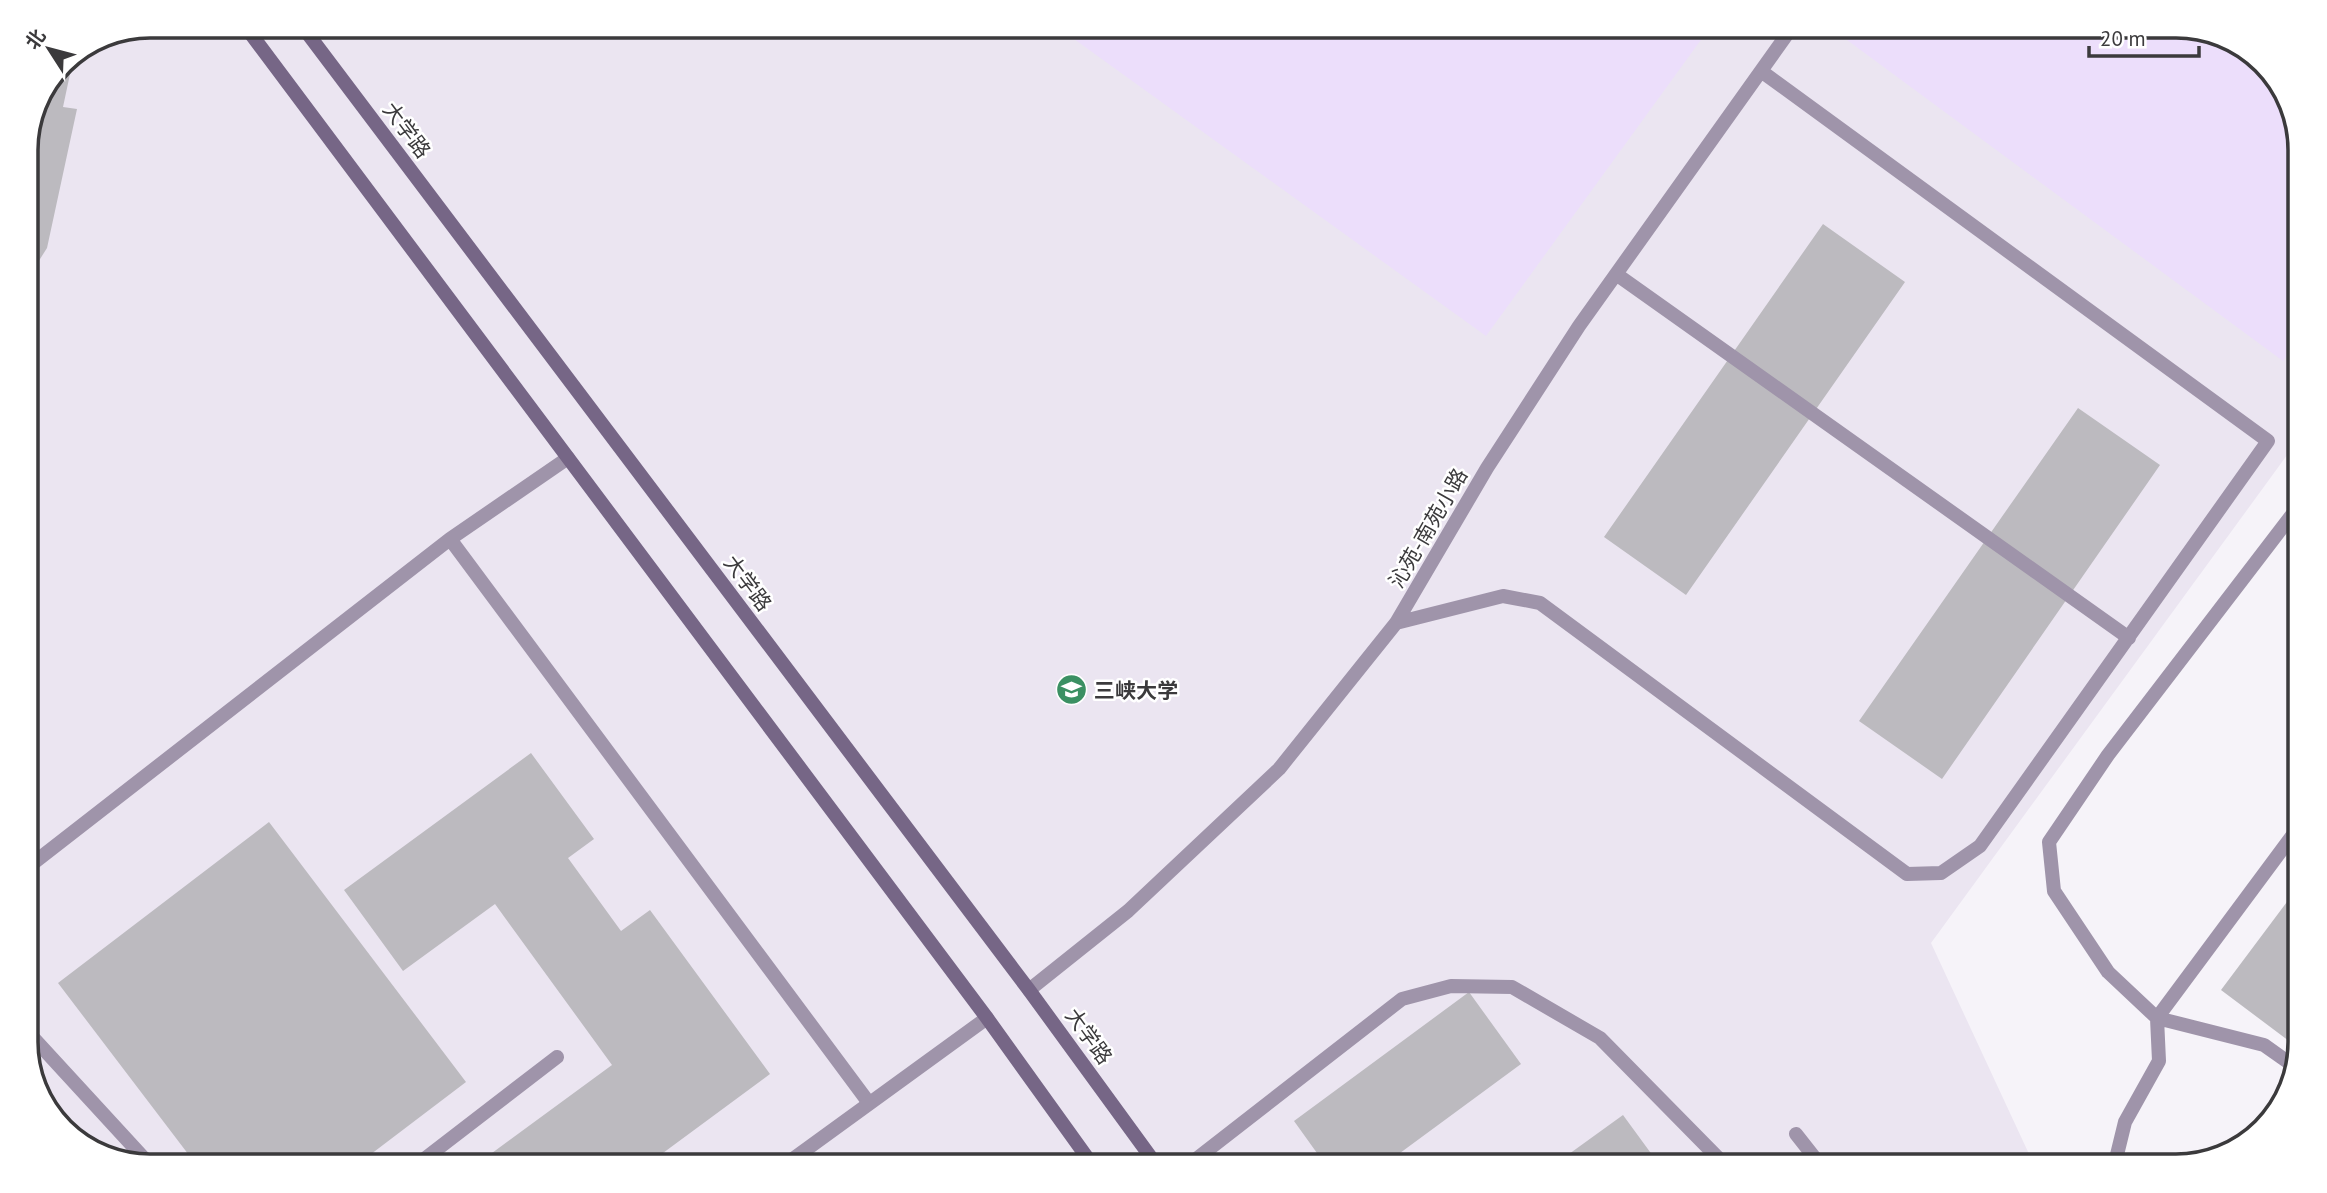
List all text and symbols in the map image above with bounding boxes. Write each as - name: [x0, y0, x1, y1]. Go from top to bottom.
- north arrow: [14, 14, 84, 84]
- scale bar: [2089, 14, 2199, 58]
- text: 北: [20, 24, 51, 54]
- text: 20 m: [2100, 25, 2146, 52]
- street label: 大学路: [377, 97, 437, 163]
- street label: 沁苑-南苑小路: [1383, 463, 1473, 593]
- street label: 大学路: [718, 550, 778, 616]
- school or university icon: 三峡大学: [1054, 673, 1088, 707]
- place label: 三峡大学: [1094, 677, 1178, 704]
- street label: 大学路: [1060, 1003, 1118, 1069]

